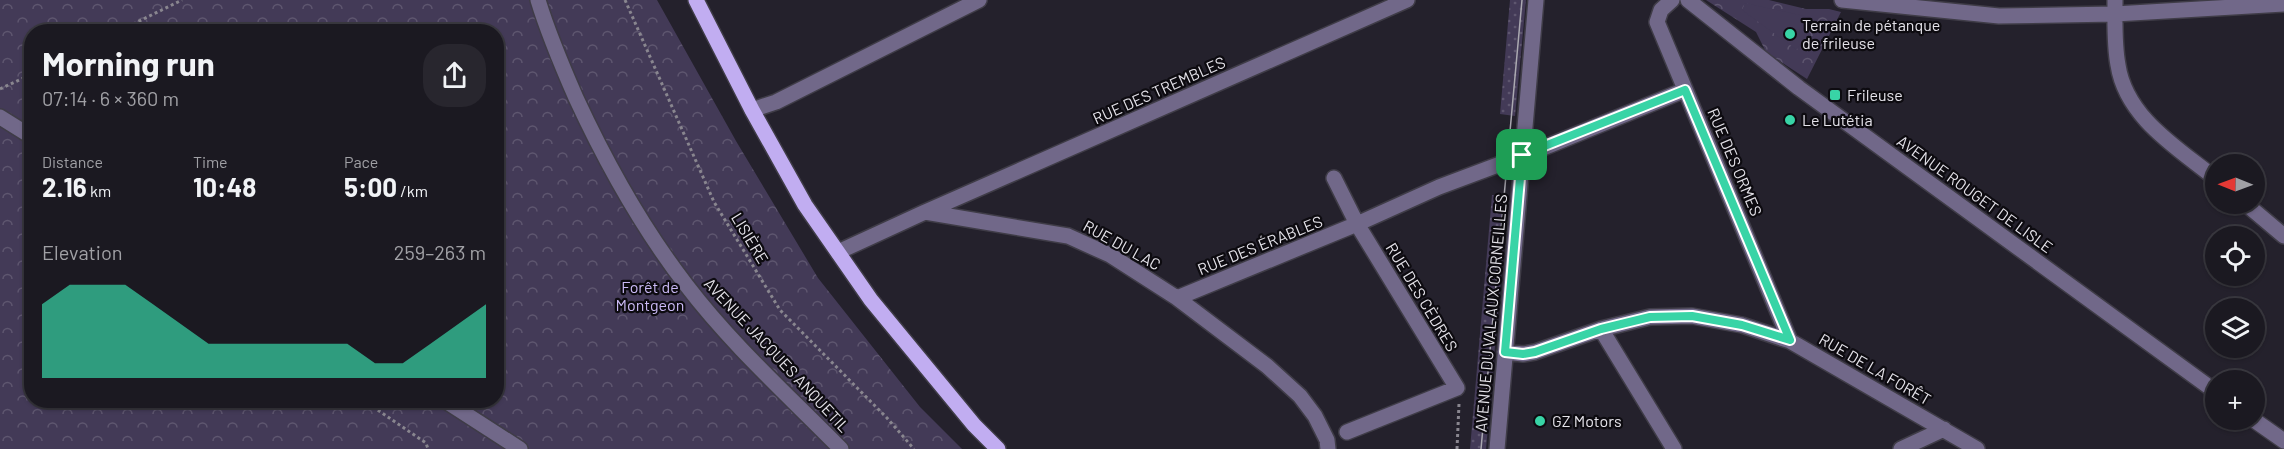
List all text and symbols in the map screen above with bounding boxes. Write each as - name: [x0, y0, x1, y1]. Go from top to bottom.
- place label: Terrain de pétanque de frileuse: [1802, 15, 1940, 52]
- marker: Terrain de pétanque de frileuse: [1783, 27, 1797, 41]
- text: Morning run: [42, 43, 215, 83]
- button: share: [423, 44, 486, 107]
- street label: RUE DES TREMBLES: [1089, 52, 1228, 127]
- place label: Frileuse: [1847, 85, 1903, 104]
- text: 07:14 · 6 × 360 m: [42, 86, 179, 110]
- marker: Frileuse: [1828, 88, 1842, 102]
- street label: RUE DES ORMES: [1704, 105, 1767, 219]
- place label: Le Lutétia: [1802, 110, 1873, 129]
- marker: Le Lutétia: [1783, 113, 1797, 127]
- pin: [1496, 129, 1547, 180]
- street label: AVENUE ROUGET DE LISLE: [1894, 131, 2057, 256]
- icon: arrive: [1505, 138, 1538, 171]
- text: Distance: [42, 152, 103, 171]
- text: Time: [193, 152, 228, 171]
- text: Pace: [344, 152, 378, 171]
- north arrow: [2205, 154, 2265, 214]
- map controls: [2205, 154, 2265, 430]
- text: 2.16: [42, 171, 87, 202]
- text: 10:48: [193, 171, 256, 202]
- text: 5:00: [344, 171, 397, 202]
- text: km: [87, 181, 111, 200]
- text: /km: [397, 181, 428, 200]
- street label: AVENUE DU VAL AUX CORNEILLES: [1471, 193, 1510, 433]
- street label: LISIÈRE: [728, 209, 773, 267]
- street label: RUE DES ÉRABLES: [1195, 211, 1325, 278]
- street label: RUE DU LAC: [1080, 216, 1164, 274]
- button: locate: [2205, 226, 2265, 286]
- street label: RUE DES CÈDRES: [1383, 239, 1462, 354]
- text: Elevation: [42, 240, 123, 264]
- text: 259–263 m: [394, 240, 486, 264]
- street label: AVENUE JACQUES ANQUETIL: [701, 274, 854, 436]
- park label: Forêt de Montgeon: [616, 277, 684, 314]
- button: layers: [2205, 298, 2265, 358]
- street label: RUE DE LA FORÊT: [1816, 329, 1935, 408]
- button: +: [2205, 370, 2265, 430]
- place label: GZ Motors: [1552, 411, 1622, 430]
- marker: GZ Motors: [1533, 414, 1547, 428]

